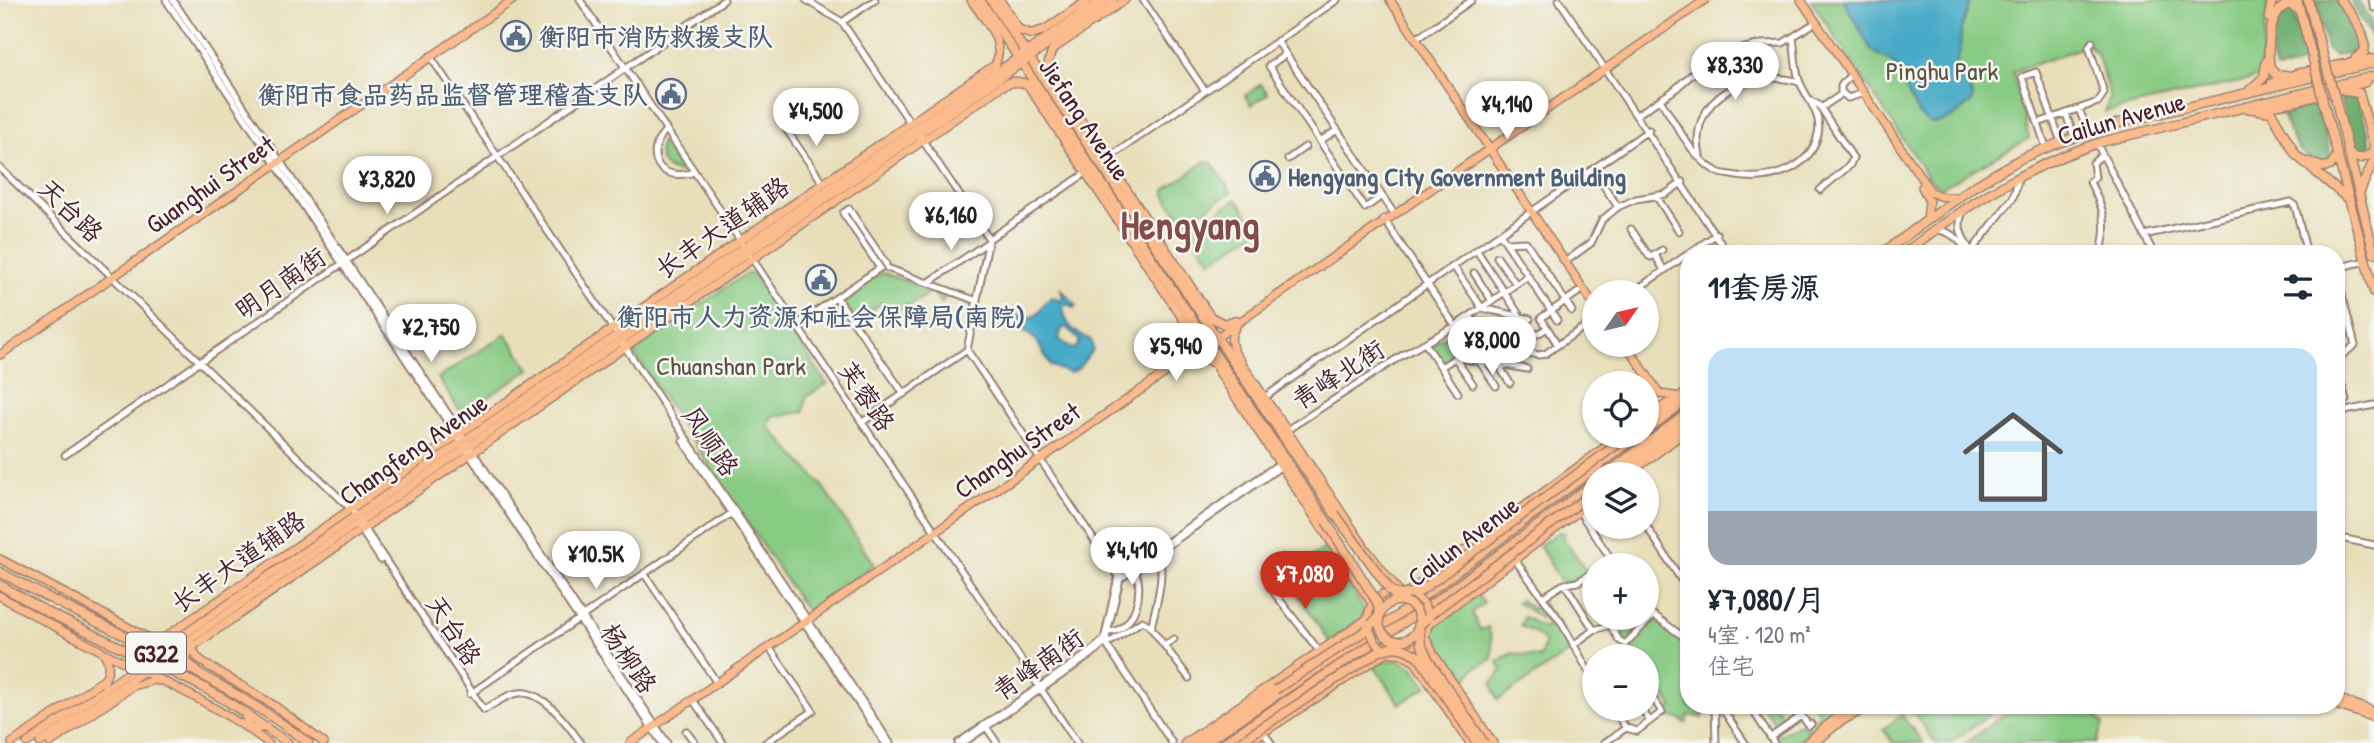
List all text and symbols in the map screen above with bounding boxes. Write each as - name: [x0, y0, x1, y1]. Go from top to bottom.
- public building icon: 衡阳市消防救援支队: [499, 19, 533, 53]
- place label: 衡阳市消防救援支队: [539, 19, 773, 54]
- pin: ¥8,330: [1678, 42, 1792, 102]
- text: ¥8,330: [1707, 49, 1763, 80]
- street label: Jiefang Avenue: [1031, 51, 1139, 187]
- park label: Pinghu Park: [1886, 53, 1998, 88]
- place label: 衡阳市食品药品监督管理稽查支队: [258, 77, 648, 112]
- public building icon: 衡阳市食品药品监督管理稽查支队: [654, 77, 688, 111]
- pin: ¥4,140: [1450, 82, 1564, 141]
- street label: Cailun Avenue: [2053, 83, 2189, 153]
- pin: ¥4,500: [759, 88, 873, 148]
- text: ¥4,140: [1481, 88, 1533, 119]
- text: ¥4,500: [789, 95, 843, 126]
- street label: Guanghui Street: [139, 126, 282, 241]
- pin: ¥3,820: [330, 156, 444, 216]
- public building icon: Hengyang City Government Building: [1248, 159, 1282, 193]
- place label: Hengyang City Government Building: [1288, 159, 1627, 195]
- text: ¥3,820: [359, 163, 415, 194]
- street label: 长丰大道辅路: [648, 168, 796, 286]
- street label: 天台路: [31, 170, 111, 250]
- pin: ¥6,160: [894, 192, 1008, 252]
- district label: Hengyang: [1121, 197, 1260, 253]
- text: ¥6,160: [925, 199, 977, 230]
- street label: 明月南街: [227, 239, 333, 327]
- public building icon: 衡阳市人力资源和社会保障局(南院): [804, 263, 838, 297]
- text: 11套房源: [1708, 267, 1820, 307]
- icon: filters: [2279, 268, 2317, 306]
- north arrow: [1582, 280, 1659, 357]
- map controls: [1582, 280, 1659, 721]
- place label: 衡阳市人力资源和社会保障局(南院): [617, 299, 1025, 334]
- pin: ¥2,750: [374, 304, 488, 364]
- text: ¥2,750: [402, 311, 460, 342]
- pin: ¥8,000: [1435, 318, 1549, 377]
- pin: ¥5,940: [1119, 324, 1233, 383]
- text: ¥8,000: [1464, 324, 1520, 355]
- text: ¥5,940: [1150, 330, 1202, 361]
- street label: 青峰北街: [1285, 331, 1391, 417]
- park label: Chuanshan Park: [656, 348, 806, 383]
- street label: 芙蓉路: [831, 354, 903, 438]
- button: locate: [1582, 371, 1659, 448]
- street label: Changfeng Avenue: [332, 385, 494, 513]
- street label: Changhu Street: [947, 393, 1088, 506]
- icon: home: [1950, 394, 2076, 520]
- street label: 风顺路: [675, 399, 747, 483]
- button: layers: [1582, 462, 1659, 539]
- street label: Cailun Avenue: [1400, 488, 1526, 594]
- street label: 长丰大道辅路: [164, 502, 312, 620]
- pin: ¥4,410: [1075, 528, 1189, 587]
- pin: ¥10.5K: [539, 532, 653, 591]
- text: ¥4,410: [1106, 534, 1158, 565]
- text: ¥10.5K: [568, 538, 624, 569]
- pin: ¥7,080: [1248, 552, 1362, 611]
- button: +: [1582, 553, 1659, 630]
- text: ¥7,080: [1276, 558, 1334, 589]
- text: ¥7,080/月: [1708, 579, 1825, 619]
- street label: 天台路: [418, 588, 490, 672]
- street label: 杨柳路: [593, 616, 665, 700]
- text: 4室 · 120 m²: [1708, 619, 1810, 650]
- street label: 青峰南街: [985, 620, 1091, 708]
- road number: G322: [126, 632, 186, 674]
- button: −: [1582, 644, 1659, 721]
- text: 住宅: [1708, 650, 1754, 681]

